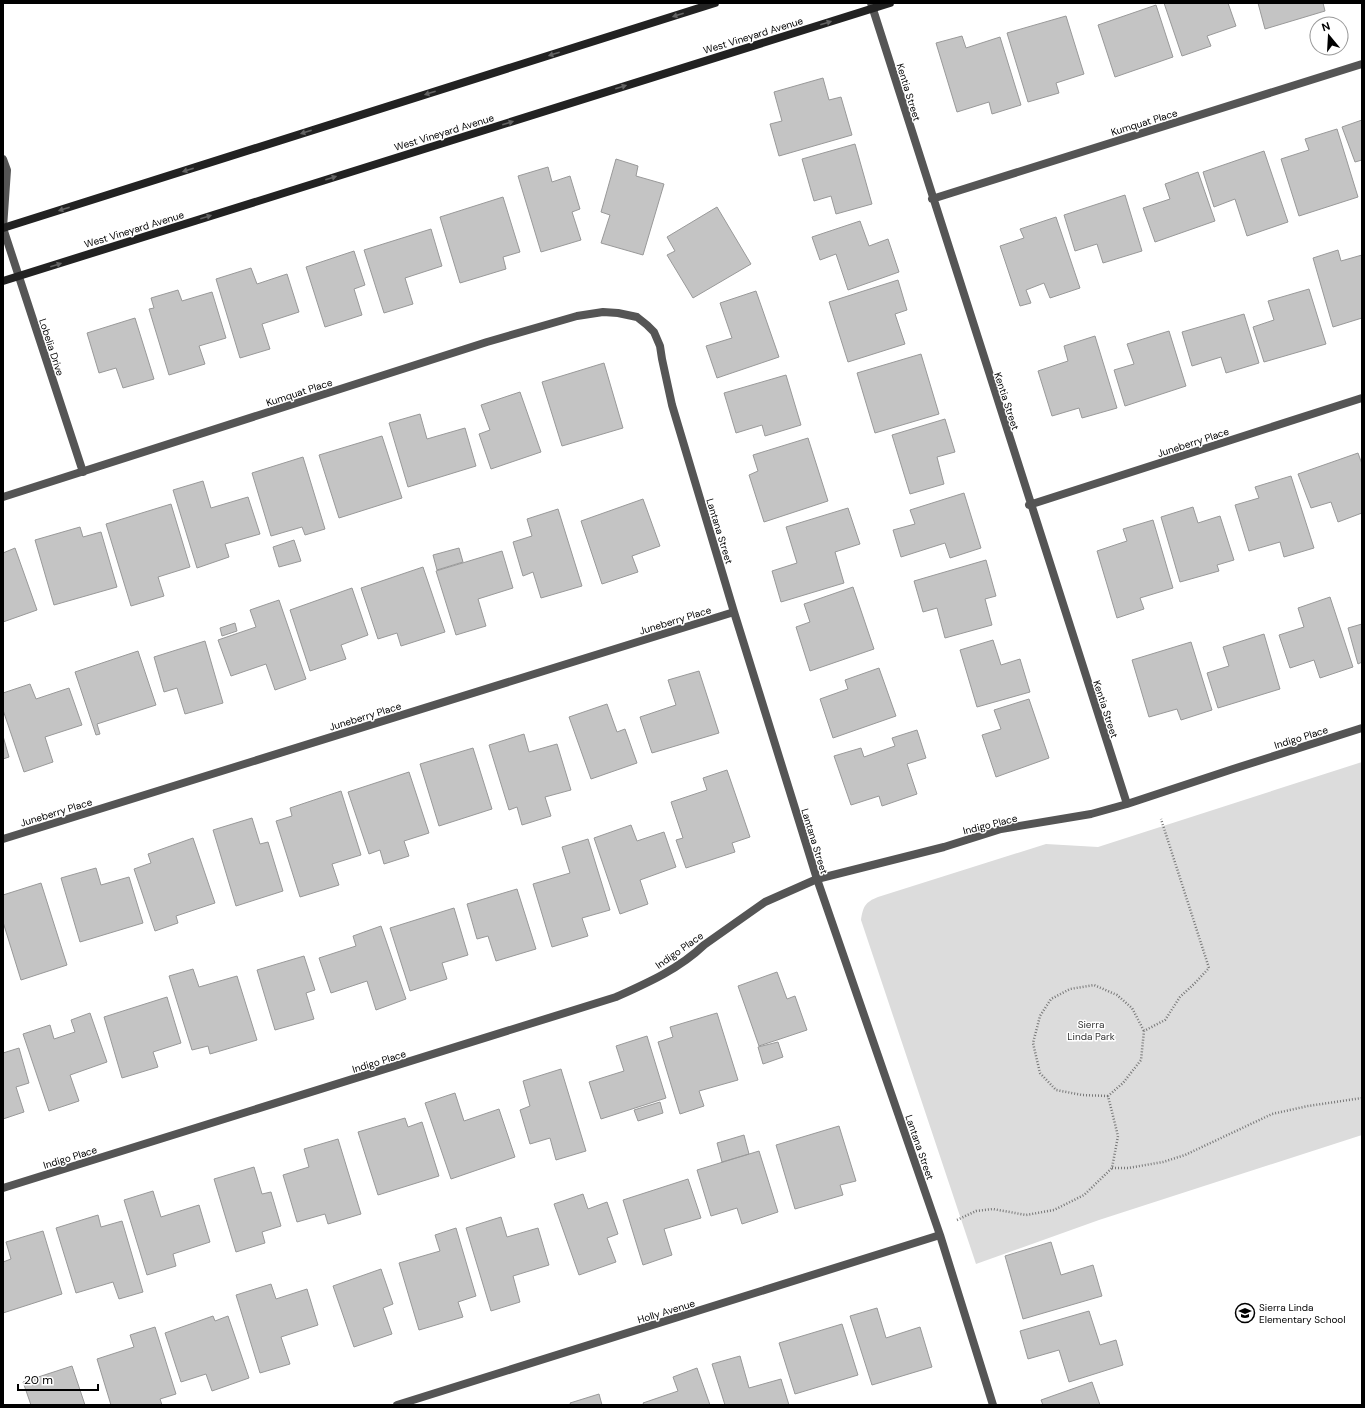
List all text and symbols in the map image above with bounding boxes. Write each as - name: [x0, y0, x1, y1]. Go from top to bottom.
- one-way arrow: [671, 12, 683, 18]
- street label: West Vineyard Avenue: [702, 14, 805, 57]
- north arrow: [1309, 16, 1349, 56]
- text: N: [1320, 19, 1332, 34]
- one-way arrow: [820, 20, 832, 26]
- one-way arrow: [547, 51, 559, 57]
- street label: Kentia Street: [894, 62, 923, 123]
- one-way arrow: [616, 84, 628, 90]
- one-way arrow: [424, 90, 436, 96]
- street label: Kumquat Place: [1109, 106, 1179, 139]
- street label: West Vineyard Avenue: [393, 111, 496, 154]
- one-way arrow: [502, 119, 514, 125]
- one-way arrow: [300, 129, 312, 135]
- one-way arrow: [182, 167, 194, 173]
- one-way arrow: [325, 175, 337, 181]
- one-way arrow: [58, 206, 70, 212]
- street label: West Vineyard Avenue: [83, 208, 186, 251]
- one-way arrow: [201, 214, 213, 220]
- one-way arrow: [50, 261, 62, 267]
- street label: Lobelia Drive: [36, 317, 67, 378]
- street label: Kentia Street: [991, 371, 1022, 432]
- street label: Kumquat Place: [264, 376, 334, 409]
- street label: Juneberry Place: [1156, 425, 1231, 460]
- street label: Lantana Street: [703, 497, 736, 566]
- street label: Juneberry Place: [638, 603, 713, 638]
- street label: Kentia Street: [1090, 679, 1121, 740]
- street label: Juneberry Place: [328, 699, 403, 734]
- street label: Indigo Place: [1273, 723, 1330, 752]
- street label: Juneberry Place: [19, 795, 94, 830]
- street label: Lantana Street: [798, 807, 831, 876]
- street label: Indigo Place: [962, 811, 1019, 838]
- street label: Indigo Place: [653, 929, 706, 972]
- park label: Sierra Linda Park: [1067, 1018, 1115, 1043]
- street label: Indigo Place: [351, 1047, 408, 1076]
- street label: Lantana Street: [902, 1113, 937, 1181]
- street label: Indigo Place: [42, 1143, 99, 1172]
- street label: Holly Avenue: [636, 1296, 697, 1326]
- place label: Sierra Linda Elementary School: [1259, 1301, 1346, 1326]
- school or university icon: Sierra Linda Elementary School: [1234, 1302, 1256, 1324]
- scale bar: [18, 1366, 98, 1392]
- text: 20 m: [24, 1372, 53, 1388]

